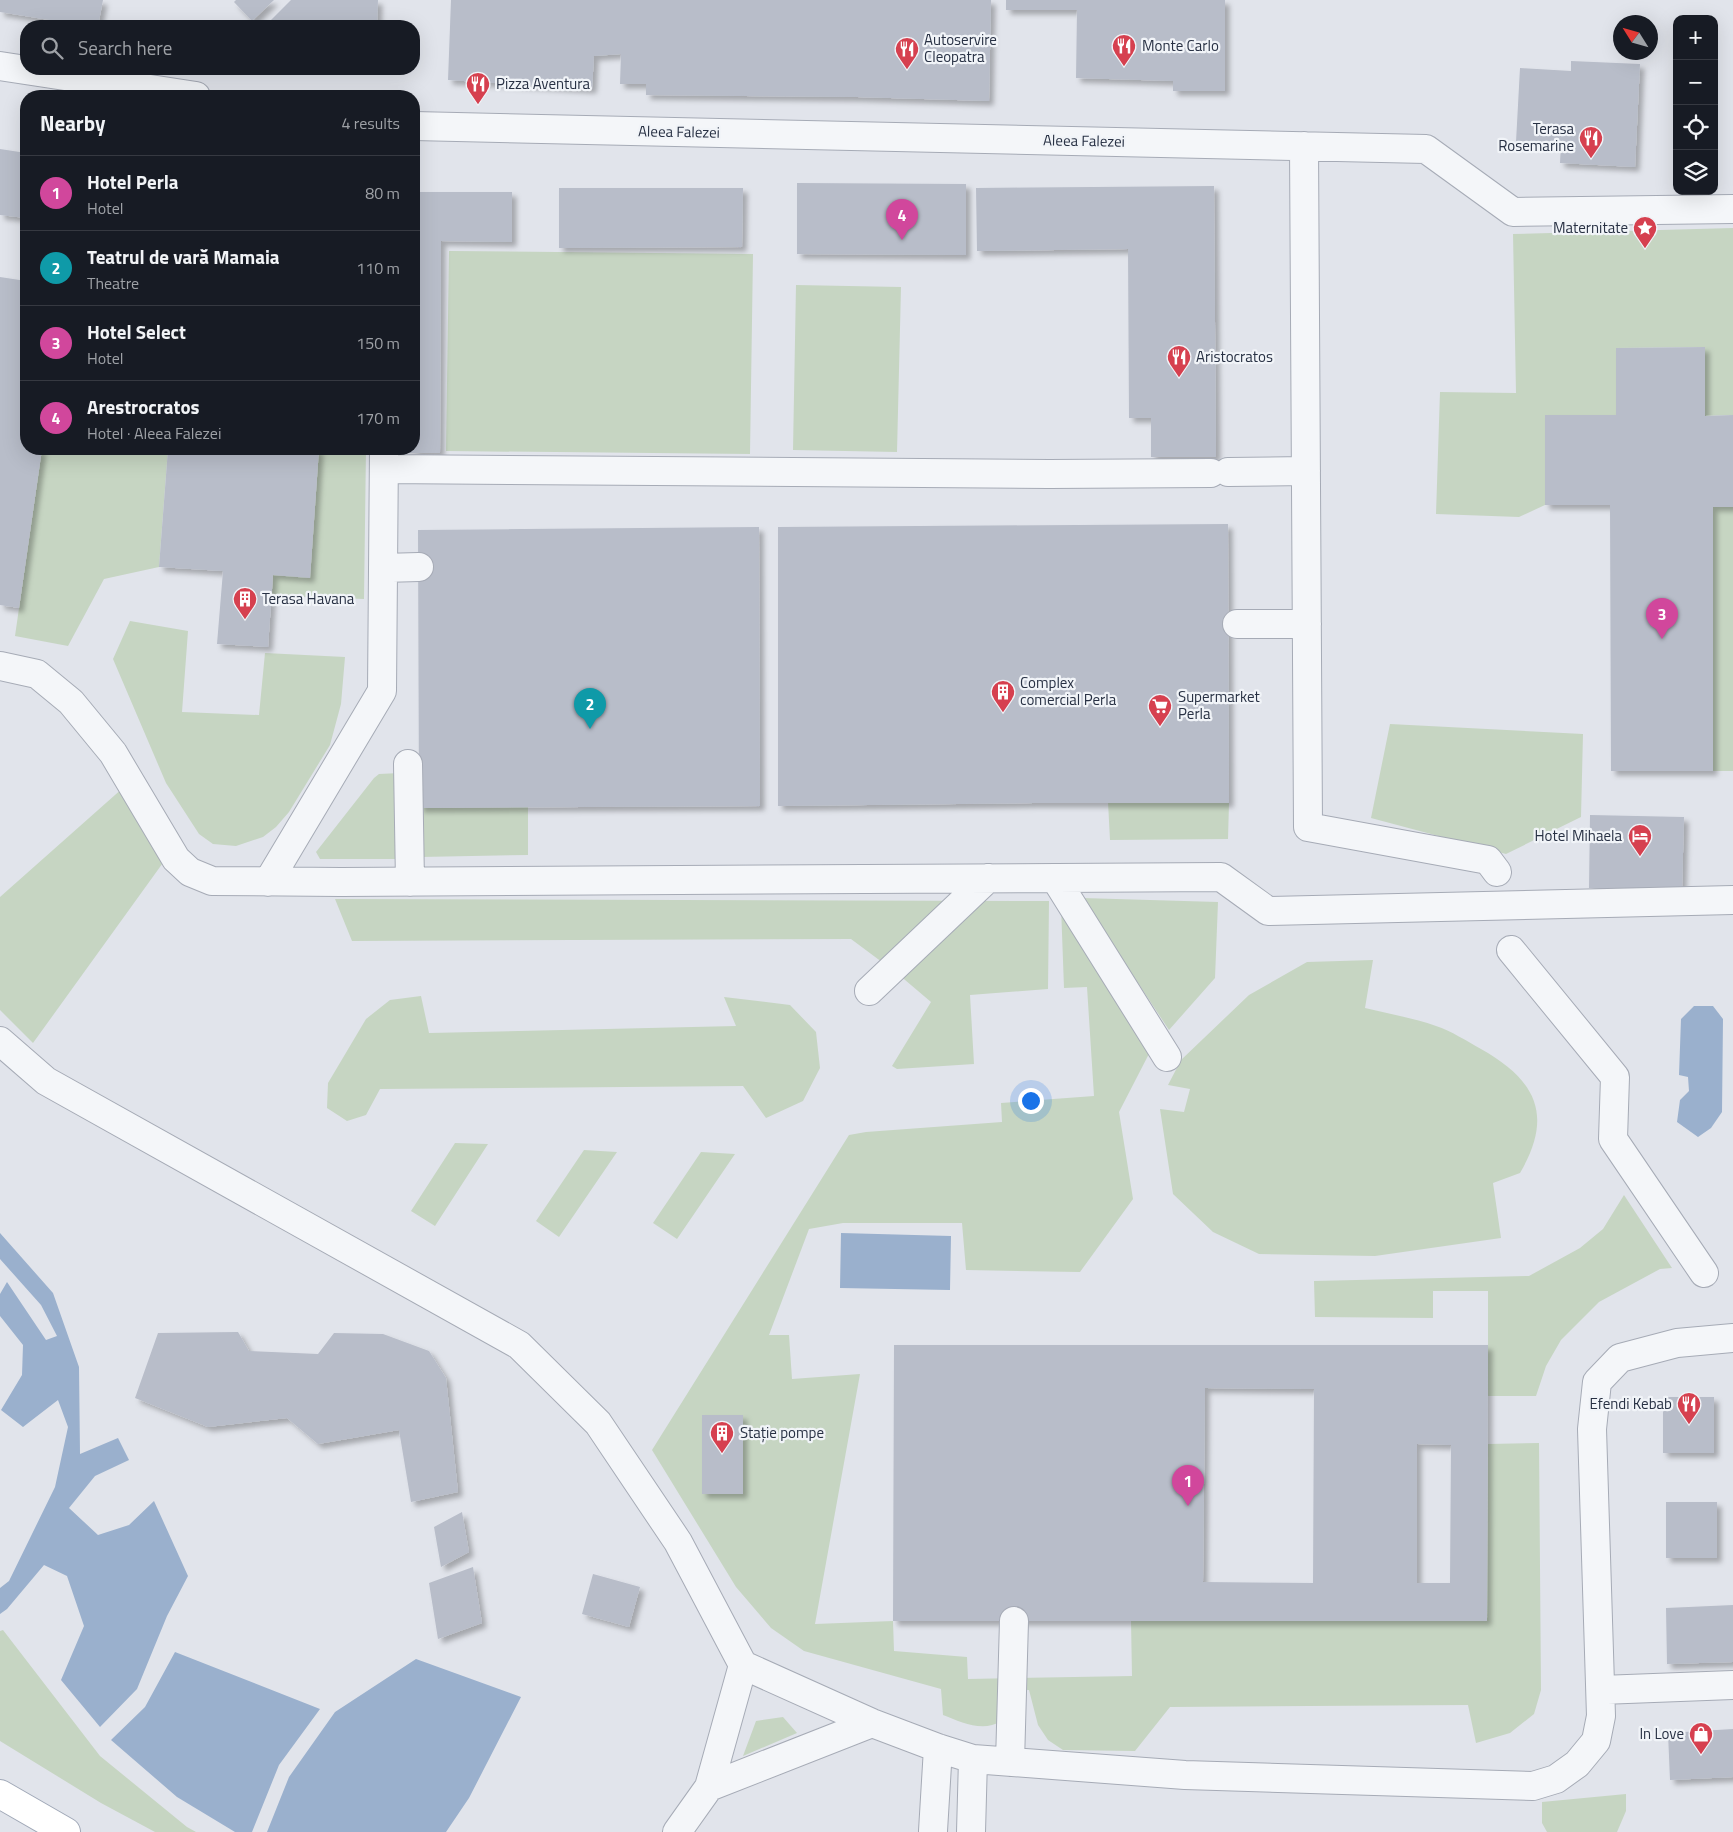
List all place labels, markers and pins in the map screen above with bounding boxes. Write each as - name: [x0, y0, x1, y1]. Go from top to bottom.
- place label: Autoservire Cleopatra: [924, 28, 997, 68]
- restaurant icon: Monte Carlo: [1111, 33, 1137, 67]
- place label: Monte Carlo: [1142, 34, 1219, 57]
- restaurant icon: Autoservire Cleopatra: [894, 36, 920, 70]
- restaurant icon: Pizza Aventura: [465, 71, 491, 105]
- place label: Pizza Aventura: [496, 72, 590, 95]
- place label: Terasa Rosemarine: [1498, 117, 1574, 157]
- restaurant icon: Terasa Rosemarine: [1578, 125, 1604, 159]
- pin: 4: [886, 199, 918, 240]
- place icon: Maternitate: [1632, 215, 1658, 249]
- place label: Maternitate: [1553, 216, 1628, 239]
- restaurant icon: Aristocratos: [1166, 344, 1192, 378]
- place label: Aristocratos: [1196, 345, 1273, 368]
- building icon: Terasa Havana: [232, 586, 258, 620]
- place label: Terasa Havana: [262, 587, 355, 610]
- pin: 3: [1646, 598, 1678, 639]
- place label: Complex comercial Perla: [1020, 671, 1117, 711]
- building icon: Complex comercial Perla: [990, 679, 1016, 713]
- place label: Supermarket Perla: [1178, 685, 1261, 725]
- pin: 2: [574, 688, 606, 729]
- supermarket icon: Supermarket Perla: [1147, 693, 1173, 727]
- hotel icon: Hotel Mihaela: [1627, 823, 1653, 857]
- place label: Hotel Mihaela: [1534, 824, 1622, 847]
- restaurant icon: Efendi Kebab: [1676, 1391, 1702, 1425]
- place label: Efendi Kebab: [1590, 1392, 1672, 1415]
- building icon: Stație pompe: [709, 1420, 735, 1454]
- place label: Stație pompe: [740, 1421, 824, 1444]
- pin: 1: [1172, 1465, 1204, 1506]
- shop icon: In Love: [1688, 1721, 1714, 1755]
- place label: In Love: [1639, 1722, 1684, 1745]

